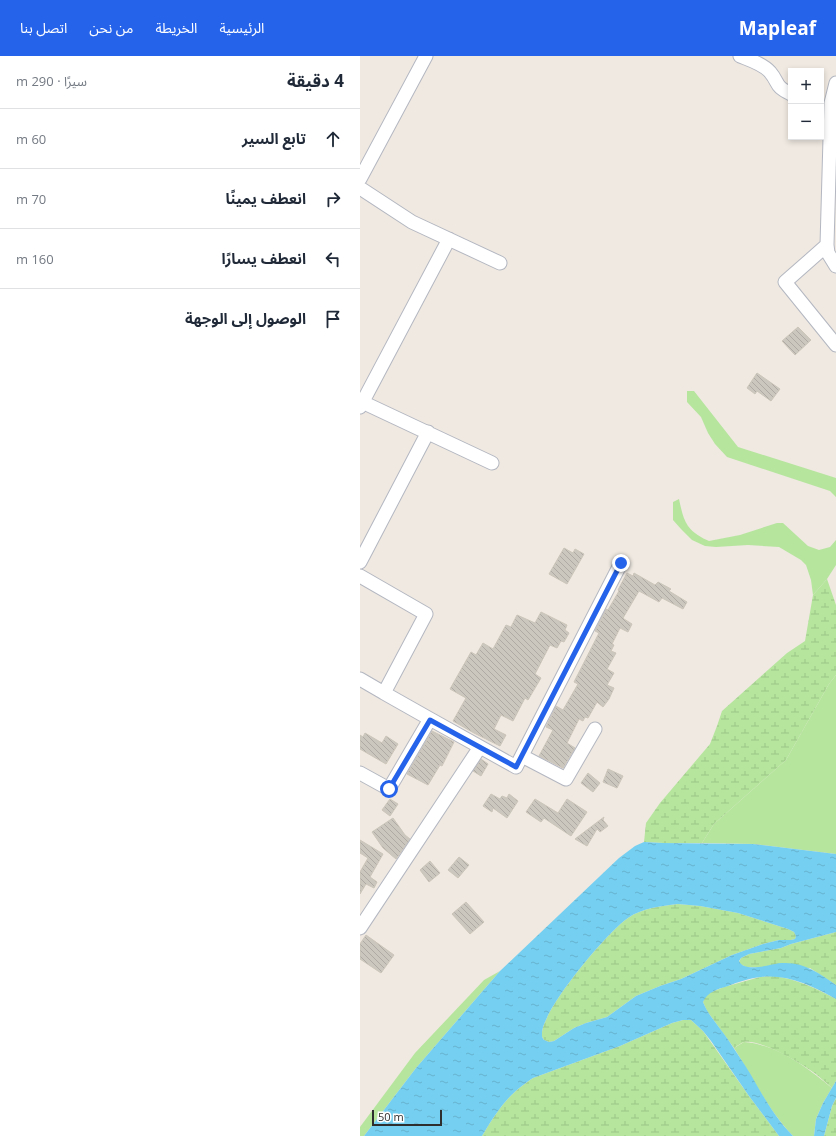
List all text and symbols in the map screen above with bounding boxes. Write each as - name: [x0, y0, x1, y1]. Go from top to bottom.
- text: Mapleaf: [739, 15, 816, 41]
- text: اتصل بنا: [20, 18, 67, 37]
- text: من نحن: [89, 18, 133, 37]
- text: الخريطة: [155, 18, 197, 37]
- text: الرئيسية: [219, 18, 264, 37]
- map controls: [788, 68, 824, 140]
- button: +: [788, 68, 824, 104]
- text: 4 دقيقة: [287, 69, 344, 92]
- text: سيرًا · 290 m: [16, 72, 87, 90]
- button: −: [788, 104, 824, 140]
- text: تابع السير: [242, 128, 306, 148]
- icon: ahead: [322, 128, 344, 150]
- text: 60 m: [16, 130, 46, 148]
- text: انعطف يمينًا: [225, 188, 306, 208]
- icon: right: [322, 188, 344, 210]
- text: 70 m: [16, 190, 46, 208]
- text: انعطف يسارًا: [222, 248, 306, 268]
- icon: left: [322, 248, 344, 270]
- text: 160 m: [16, 250, 54, 268]
- text: الوصول إلى الوجهة: [185, 308, 306, 328]
- icon: arrive: [322, 308, 344, 330]
- route end: [612, 554, 630, 572]
- route start: [380, 780, 398, 798]
- scale bar: [372, 1108, 442, 1127]
- text: 50 m: [378, 1109, 404, 1124]

